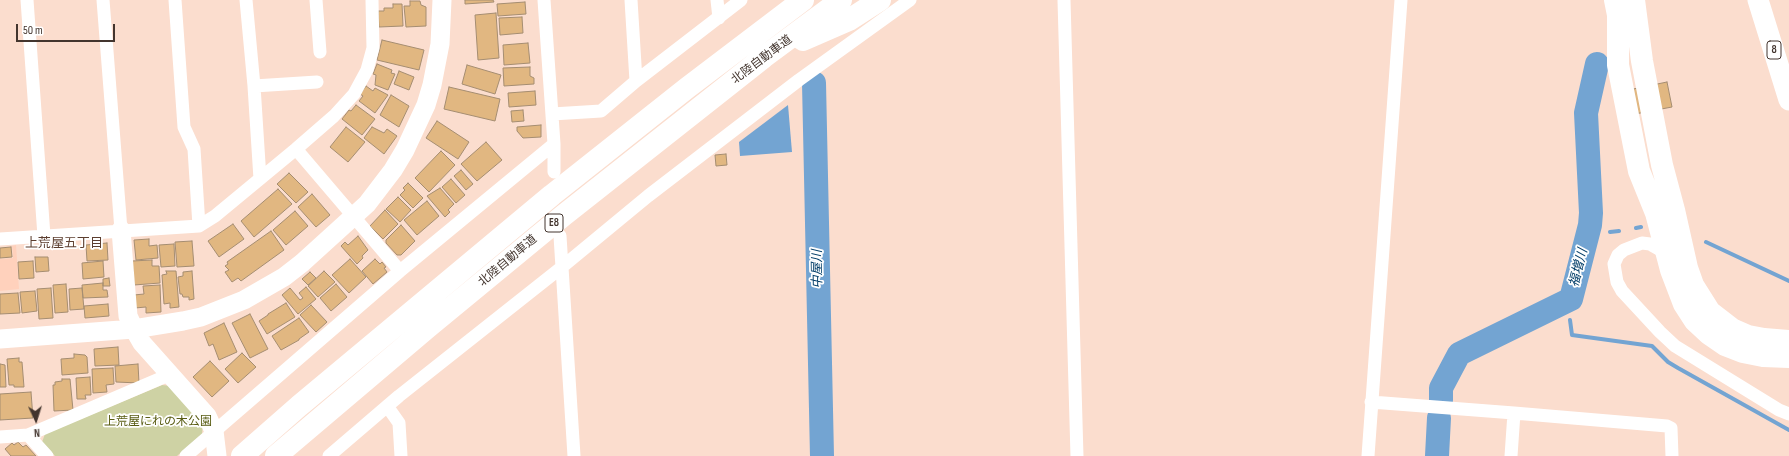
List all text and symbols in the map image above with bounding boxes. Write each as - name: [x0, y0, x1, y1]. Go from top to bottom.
- scale bar: [18, 16, 117, 42]
- text: 50 m: [23, 23, 43, 38]
- street label: 北陸自動車道: [729, 33, 795, 87]
- road number: 8: [1767, 41, 1781, 59]
- road number: E8: [545, 214, 563, 232]
- street label: 北陸自動車道: [476, 232, 540, 290]
- district label: 上荒屋五丁目: [25, 236, 103, 252]
- water label: 福増川: [1567, 247, 1591, 289]
- water label: 中屋川: [810, 249, 826, 289]
- north arrow: [16, 400, 56, 440]
- park label: 上荒屋にれの木公園: [104, 415, 212, 429]
- text: N: [33, 426, 40, 439]

